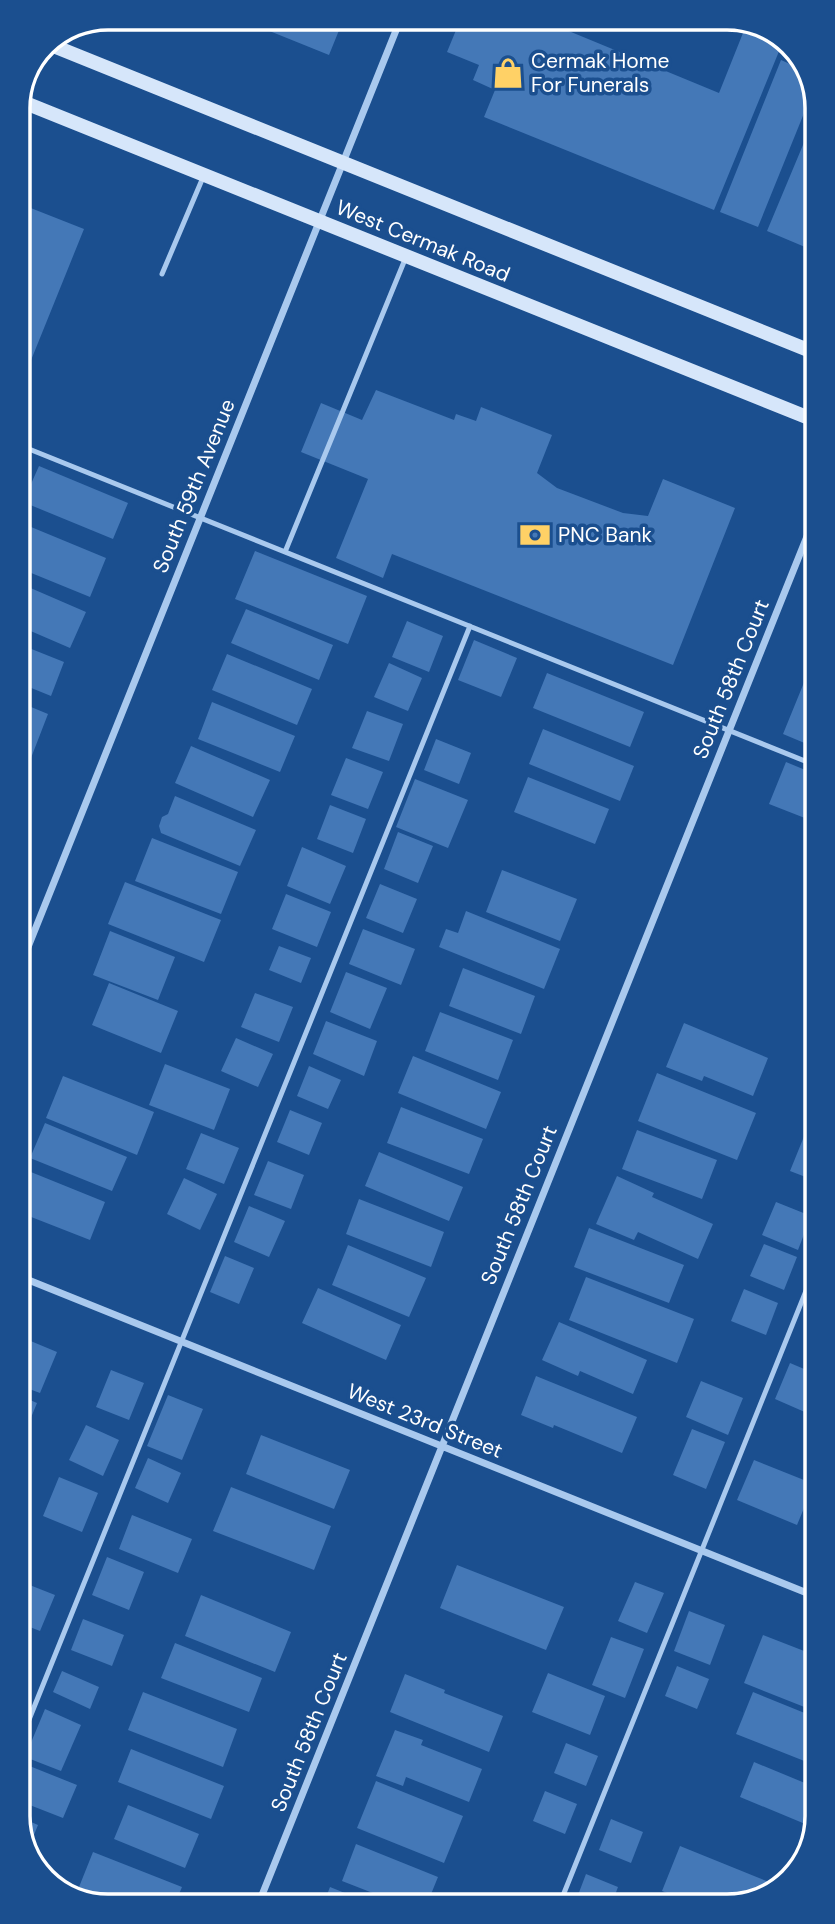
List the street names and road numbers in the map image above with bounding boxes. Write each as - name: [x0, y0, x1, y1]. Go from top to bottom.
- street label: West Cermak Road: [332, 193, 514, 289]
- street label: South 59th Avenue: [146, 395, 242, 577]
- street label: South 58th Court: [686, 595, 776, 763]
- street label: South 58th Court: [474, 1121, 564, 1289]
- street label: West 23rd Street: [343, 1377, 507, 1465]
- street label: South 58th Court: [264, 1648, 354, 1816]

